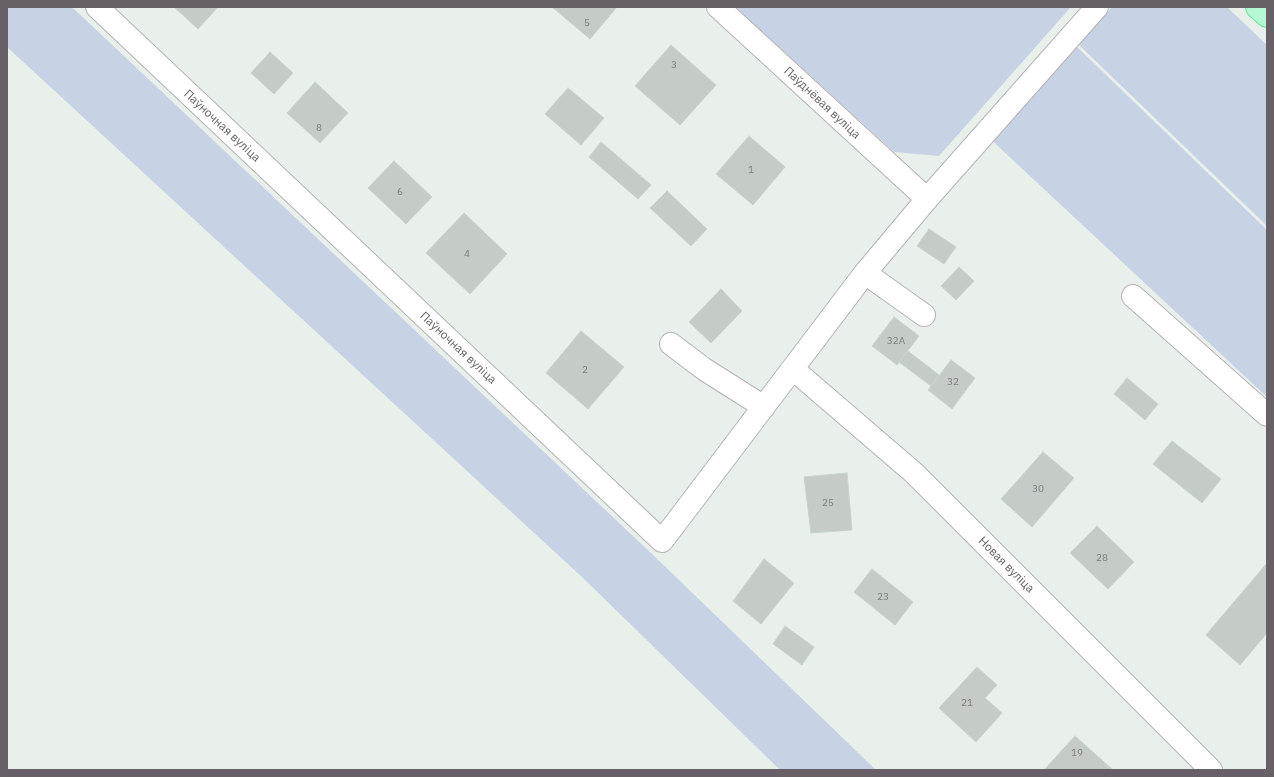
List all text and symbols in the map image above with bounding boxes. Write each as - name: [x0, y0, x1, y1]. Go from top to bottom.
- house number: 5: [584, 17, 590, 29]
- house number: 3: [671, 59, 677, 71]
- street label: Паўднёвая вуліца: [781, 64, 863, 142]
- street label: Паўночная вуліца: [181, 87, 263, 165]
- house number: 8: [316, 122, 322, 134]
- house number: 1: [748, 164, 754, 176]
- house number: 6: [397, 186, 403, 198]
- house number: 4: [464, 248, 470, 260]
- street label: Паўночная вуліца: [417, 309, 499, 387]
- house number: 32А: [887, 335, 905, 347]
- house number: 2: [582, 364, 588, 376]
- house number: 32: [947, 376, 959, 388]
- house number: 30: [1032, 483, 1044, 495]
- house number: 25: [822, 497, 834, 509]
- street label: Новая вуліца: [975, 534, 1037, 596]
- house number: 28: [1096, 552, 1108, 564]
- house number: 23: [877, 591, 889, 603]
- house number: 21: [961, 697, 973, 709]
- house number: 19: [1071, 747, 1083, 759]

